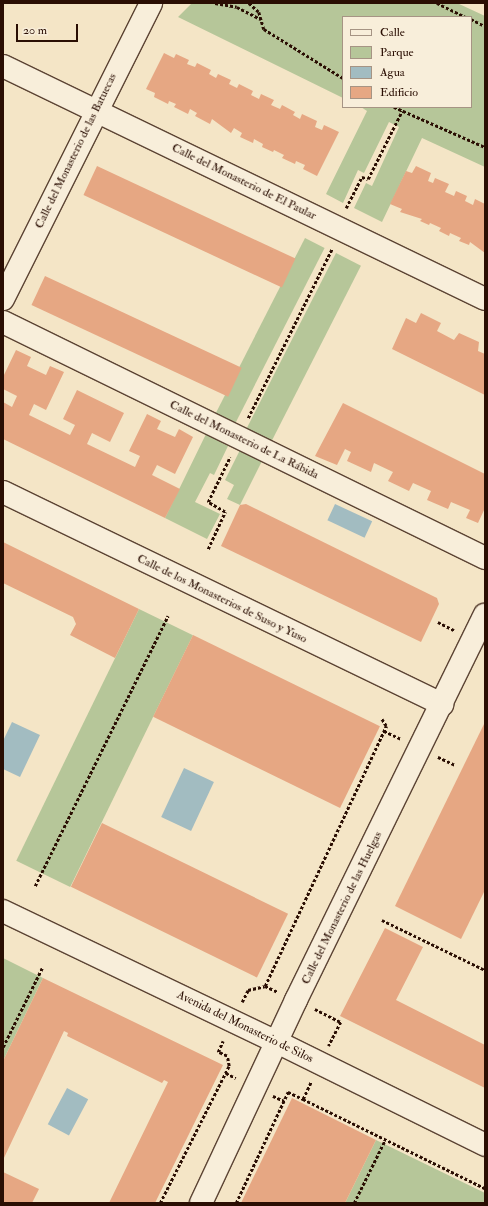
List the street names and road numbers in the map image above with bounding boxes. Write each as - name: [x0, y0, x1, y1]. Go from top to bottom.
- street label: Calle del Monasterio de las Batuecas: [32, 71, 120, 231]
- street label: Calle del Monasterio de El Paular: [169, 141, 319, 223]
- street label: Calle del Monasterio de La Rábida: [167, 398, 321, 482]
- street label: Calle de los Monasterios de Suso y Yuso: [135, 551, 309, 647]
- street label: Calle del Monasterio de las Huelgas: [299, 829, 385, 987]
- street label: Avenida del Monasterio de Silos: [174, 988, 316, 1066]

